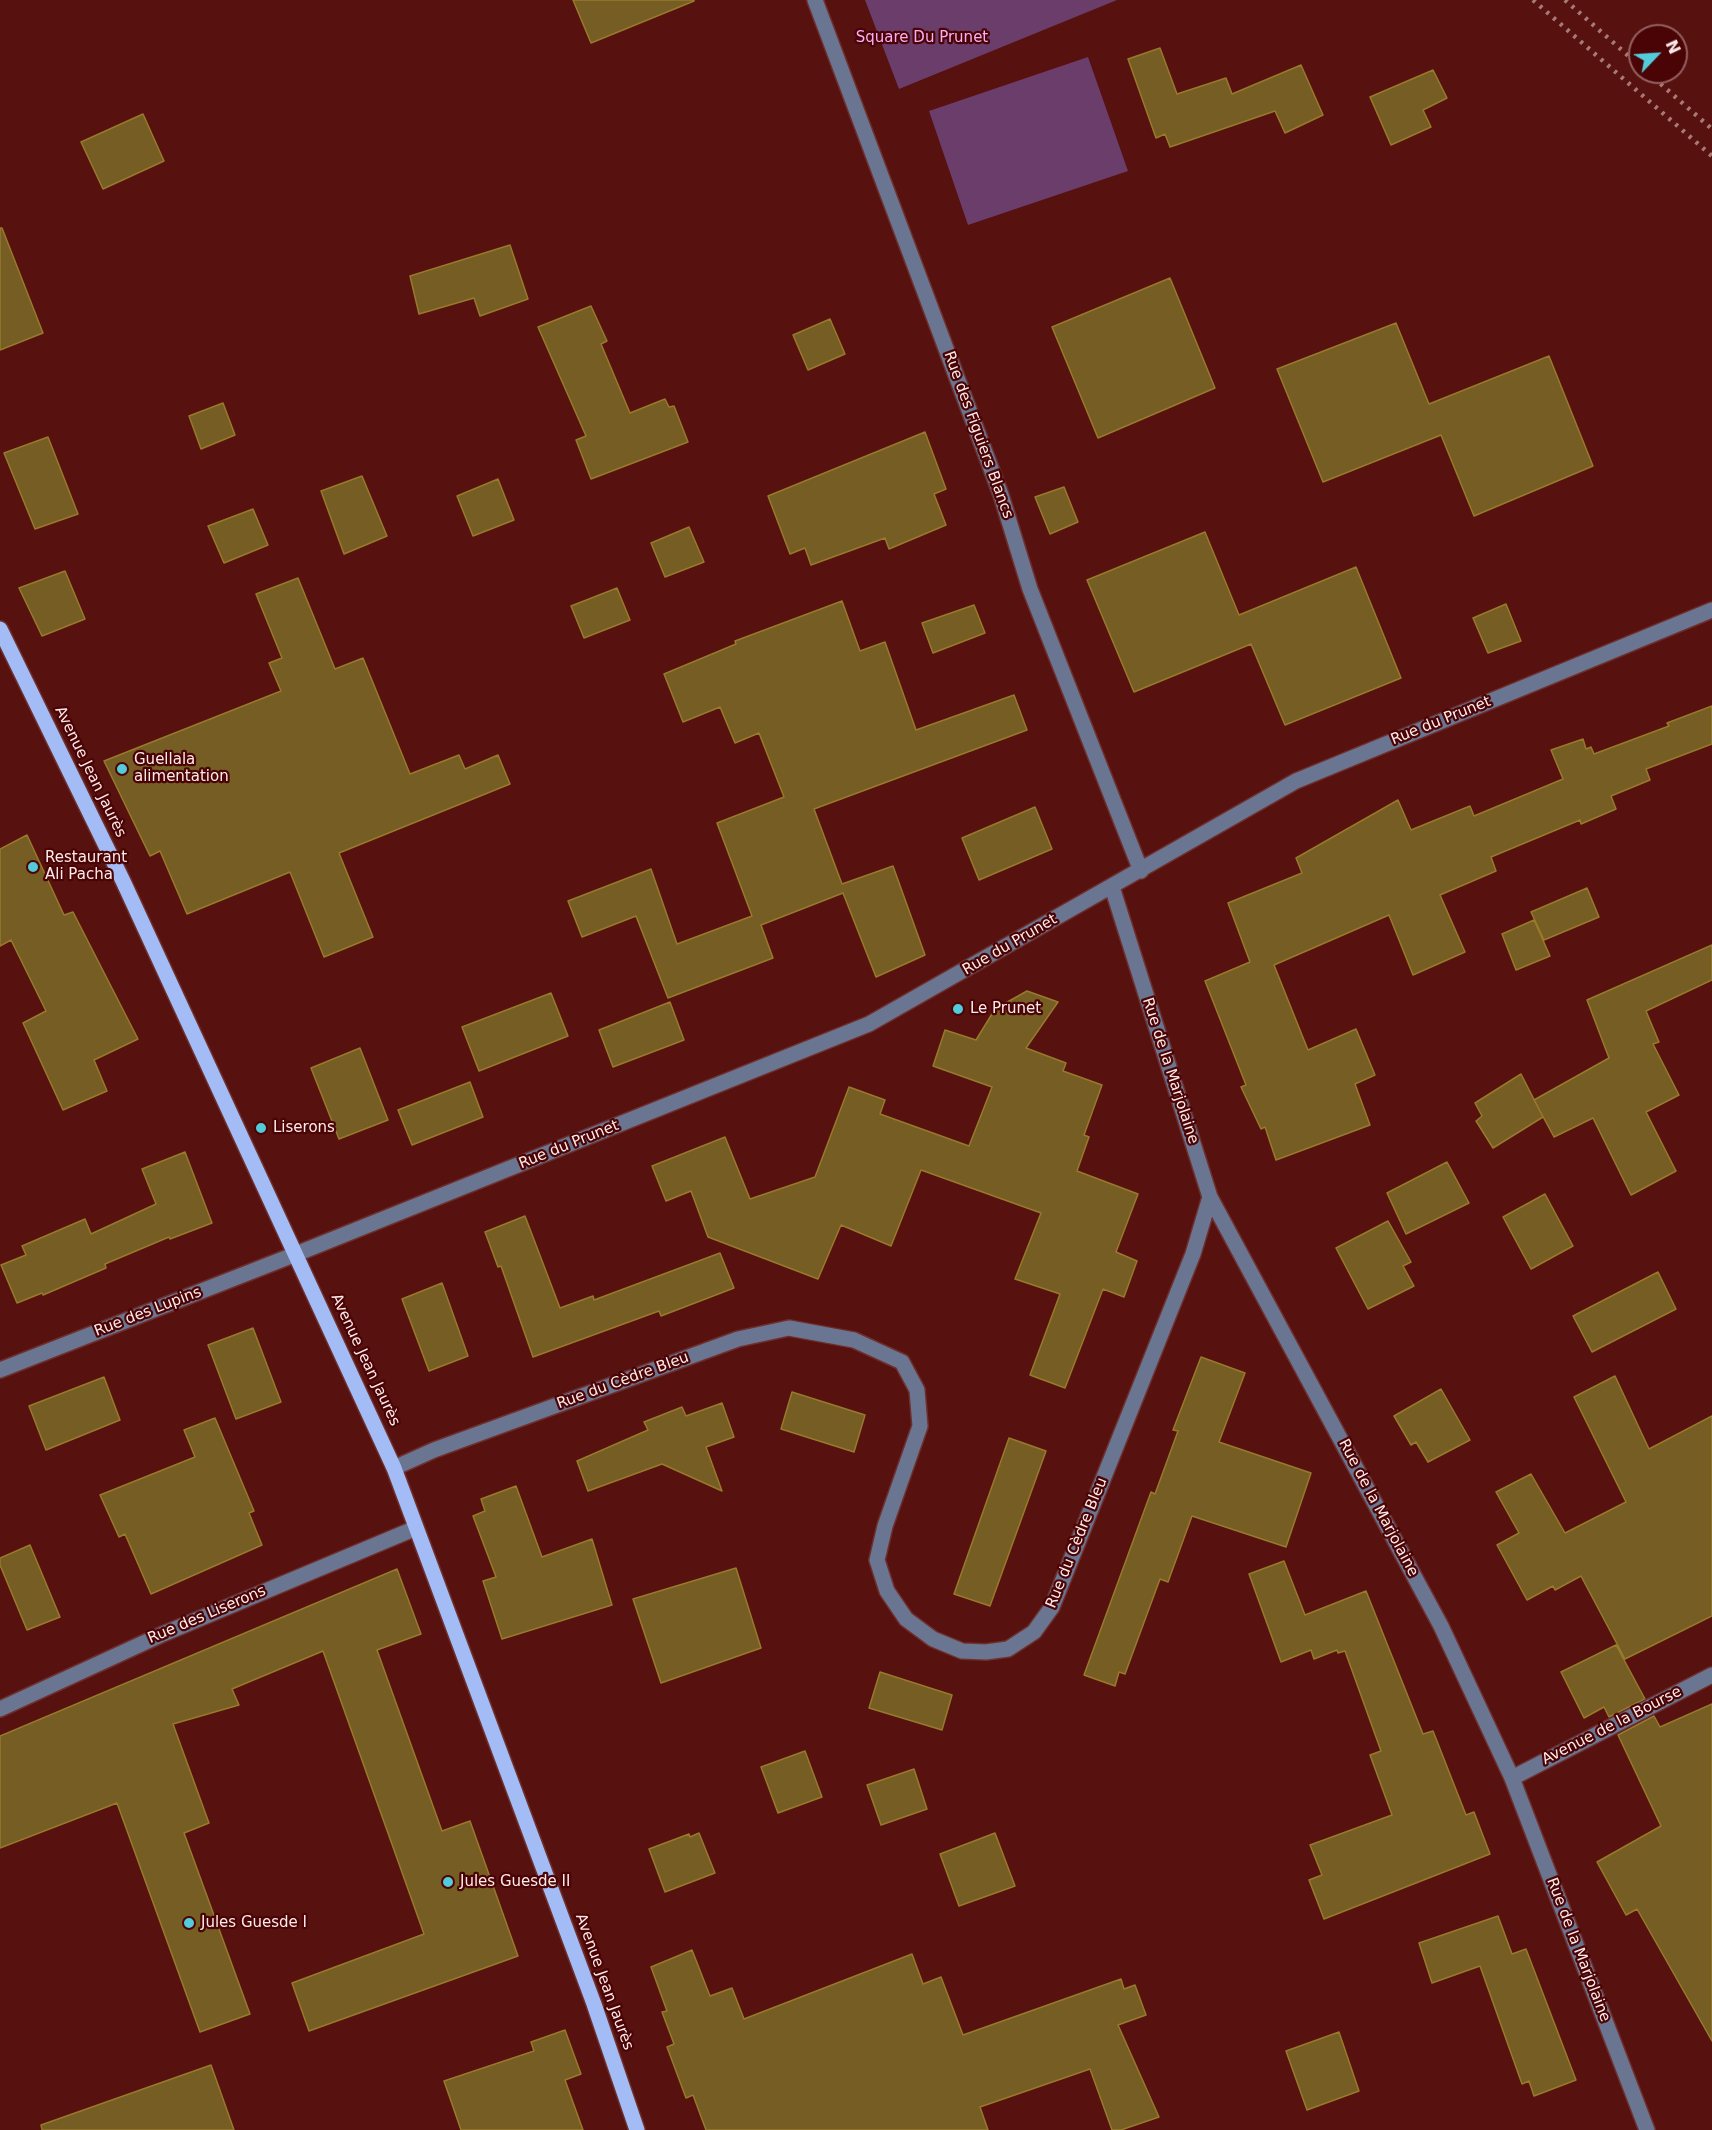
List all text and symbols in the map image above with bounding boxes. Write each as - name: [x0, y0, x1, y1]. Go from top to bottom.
- north arrow: [1628, 24, 1688, 84]
- park label: Square Du Prunet: [856, 29, 988, 47]
- text: N: [1662, 37, 1684, 57]
- street label: Rue des Figuiers Blancs: [939, 349, 1017, 521]
- street label: Rue du Prunet: [1388, 693, 1494, 749]
- street label: Avenue Jean Jaurès: [50, 704, 130, 840]
- place label: Guellala alimentation: [134, 751, 229, 786]
- marker: Guellala alimentation: [115, 762, 129, 776]
- place label: Restaurant Ali Pacha: [45, 849, 127, 884]
- marker: Restaurant Ali Pacha: [26, 860, 40, 874]
- street label: Rue du Prunet: [960, 911, 1060, 979]
- street label: Rue de la Marjolaine: [1138, 996, 1202, 1146]
- place label: Le Prunet: [970, 1000, 1041, 1018]
- marker: Le Prunet: [951, 1002, 965, 1016]
- street label: Rue du Prunet: [516, 1117, 622, 1173]
- place label: Liserons: [273, 1119, 335, 1137]
- marker: Liserons: [254, 1121, 268, 1135]
- street label: Rue des Lupins: [92, 1283, 204, 1341]
- street label: Avenue Jean Jaurès: [326, 1291, 404, 1429]
- street label: Rue du Cèdre Bleu: [554, 1349, 692, 1413]
- street label: Rue de la Marjolaine: [1334, 1436, 1422, 1580]
- street label: Rue du Cèdre Bleu: [1043, 1475, 1111, 1611]
- street label: Rue des Liserons: [145, 1582, 269, 1648]
- street label: Avenue de la Bourse: [1539, 1683, 1685, 1769]
- place label: Jules Guesde II: [460, 1873, 570, 1891]
- marker: Jules Guesde II: [441, 1875, 455, 1889]
- street label: Rue de la Marjolaine: [1542, 1875, 1614, 2025]
- street label: Avenue Jean Jaurès: [571, 1911, 637, 2053]
- place label: Jules Guesde I: [201, 1914, 307, 1932]
- marker: Jules Guesde I: [182, 1916, 196, 1930]

